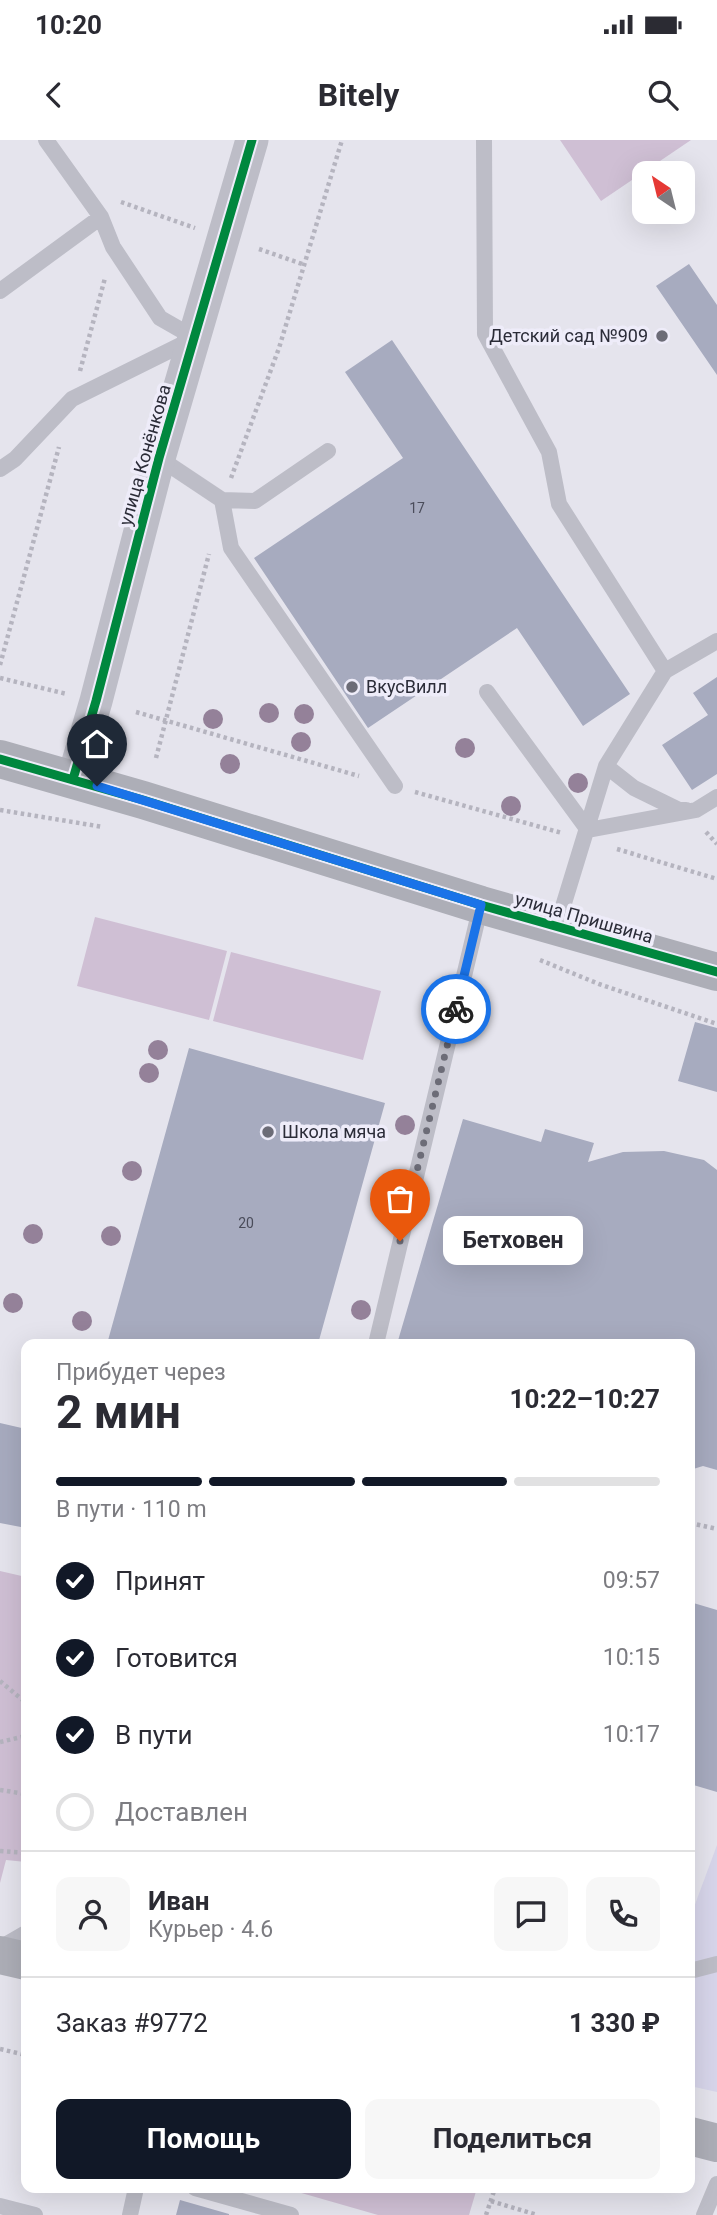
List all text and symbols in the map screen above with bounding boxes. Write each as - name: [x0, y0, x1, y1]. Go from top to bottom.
- text: 10:20: [35, 10, 102, 40]
- icon: back: [35, 76, 73, 114]
- text: Bitely: [318, 76, 399, 114]
- icon: search: [644, 76, 682, 114]
- north arrow: [632, 161, 695, 224]
- map controls: [632, 161, 695, 224]
- place label: Детский сад №909: [489, 325, 648, 346]
- marker: Детский сад №909: [654, 328, 670, 344]
- street label: улица Конёнкова: [114, 382, 175, 528]
- house number: 17: [409, 500, 425, 516]
- place label: ВкусВилл: [366, 676, 447, 697]
- marker: ВкусВилл: [344, 679, 360, 695]
- pin: [67, 714, 127, 786]
- icon: home: [78, 725, 116, 763]
- street label: улица Пришвина: [513, 888, 656, 947]
- courier: [421, 974, 491, 1044]
- icon: bike: [437, 990, 475, 1028]
- place label: Школа мяча: [282, 1121, 386, 1142]
- marker: Школа мяча: [260, 1124, 276, 1140]
- pin: [370, 1169, 430, 1241]
- icon: bag: [381, 1180, 419, 1218]
- house number: 20: [238, 1215, 254, 1231]
- callout: Бетховен: [442, 1216, 582, 1266]
- text: Бетховен: [462, 1227, 564, 1254]
- text: Прибудет через: [56, 1359, 226, 1386]
- text: 10:22–10:27: [510, 1384, 660, 1414]
- text: 2 мин: [56, 1385, 181, 1439]
- text: В пути · 110 m: [56, 1496, 207, 1523]
- icon: check: [56, 1562, 94, 1600]
- text: Принят: [115, 1566, 205, 1596]
- text: 09:57: [603, 1567, 660, 1594]
- icon: check: [56, 1639, 94, 1677]
- text: Готовится: [115, 1643, 238, 1673]
- text: 10:15: [603, 1644, 660, 1671]
- icon: check: [56, 1716, 94, 1754]
- text: В пути: [115, 1720, 192, 1750]
- text: 10:17: [603, 1721, 660, 1748]
- text: Доставлен: [115, 1797, 248, 1827]
- button: person: [56, 1877, 130, 1951]
- button: chat: [494, 1877, 568, 1951]
- button: phone: [586, 1877, 660, 1951]
- text: Иван: [148, 1886, 210, 1916]
- text: Курьер · 4.6: [148, 1916, 273, 1943]
- text: Заказ #9772: [56, 2008, 208, 2038]
- text: 1 330 ₽: [569, 2008, 660, 2038]
- button: Помощь: [56, 2099, 351, 2179]
- button: Поделиться: [365, 2099, 660, 2179]

